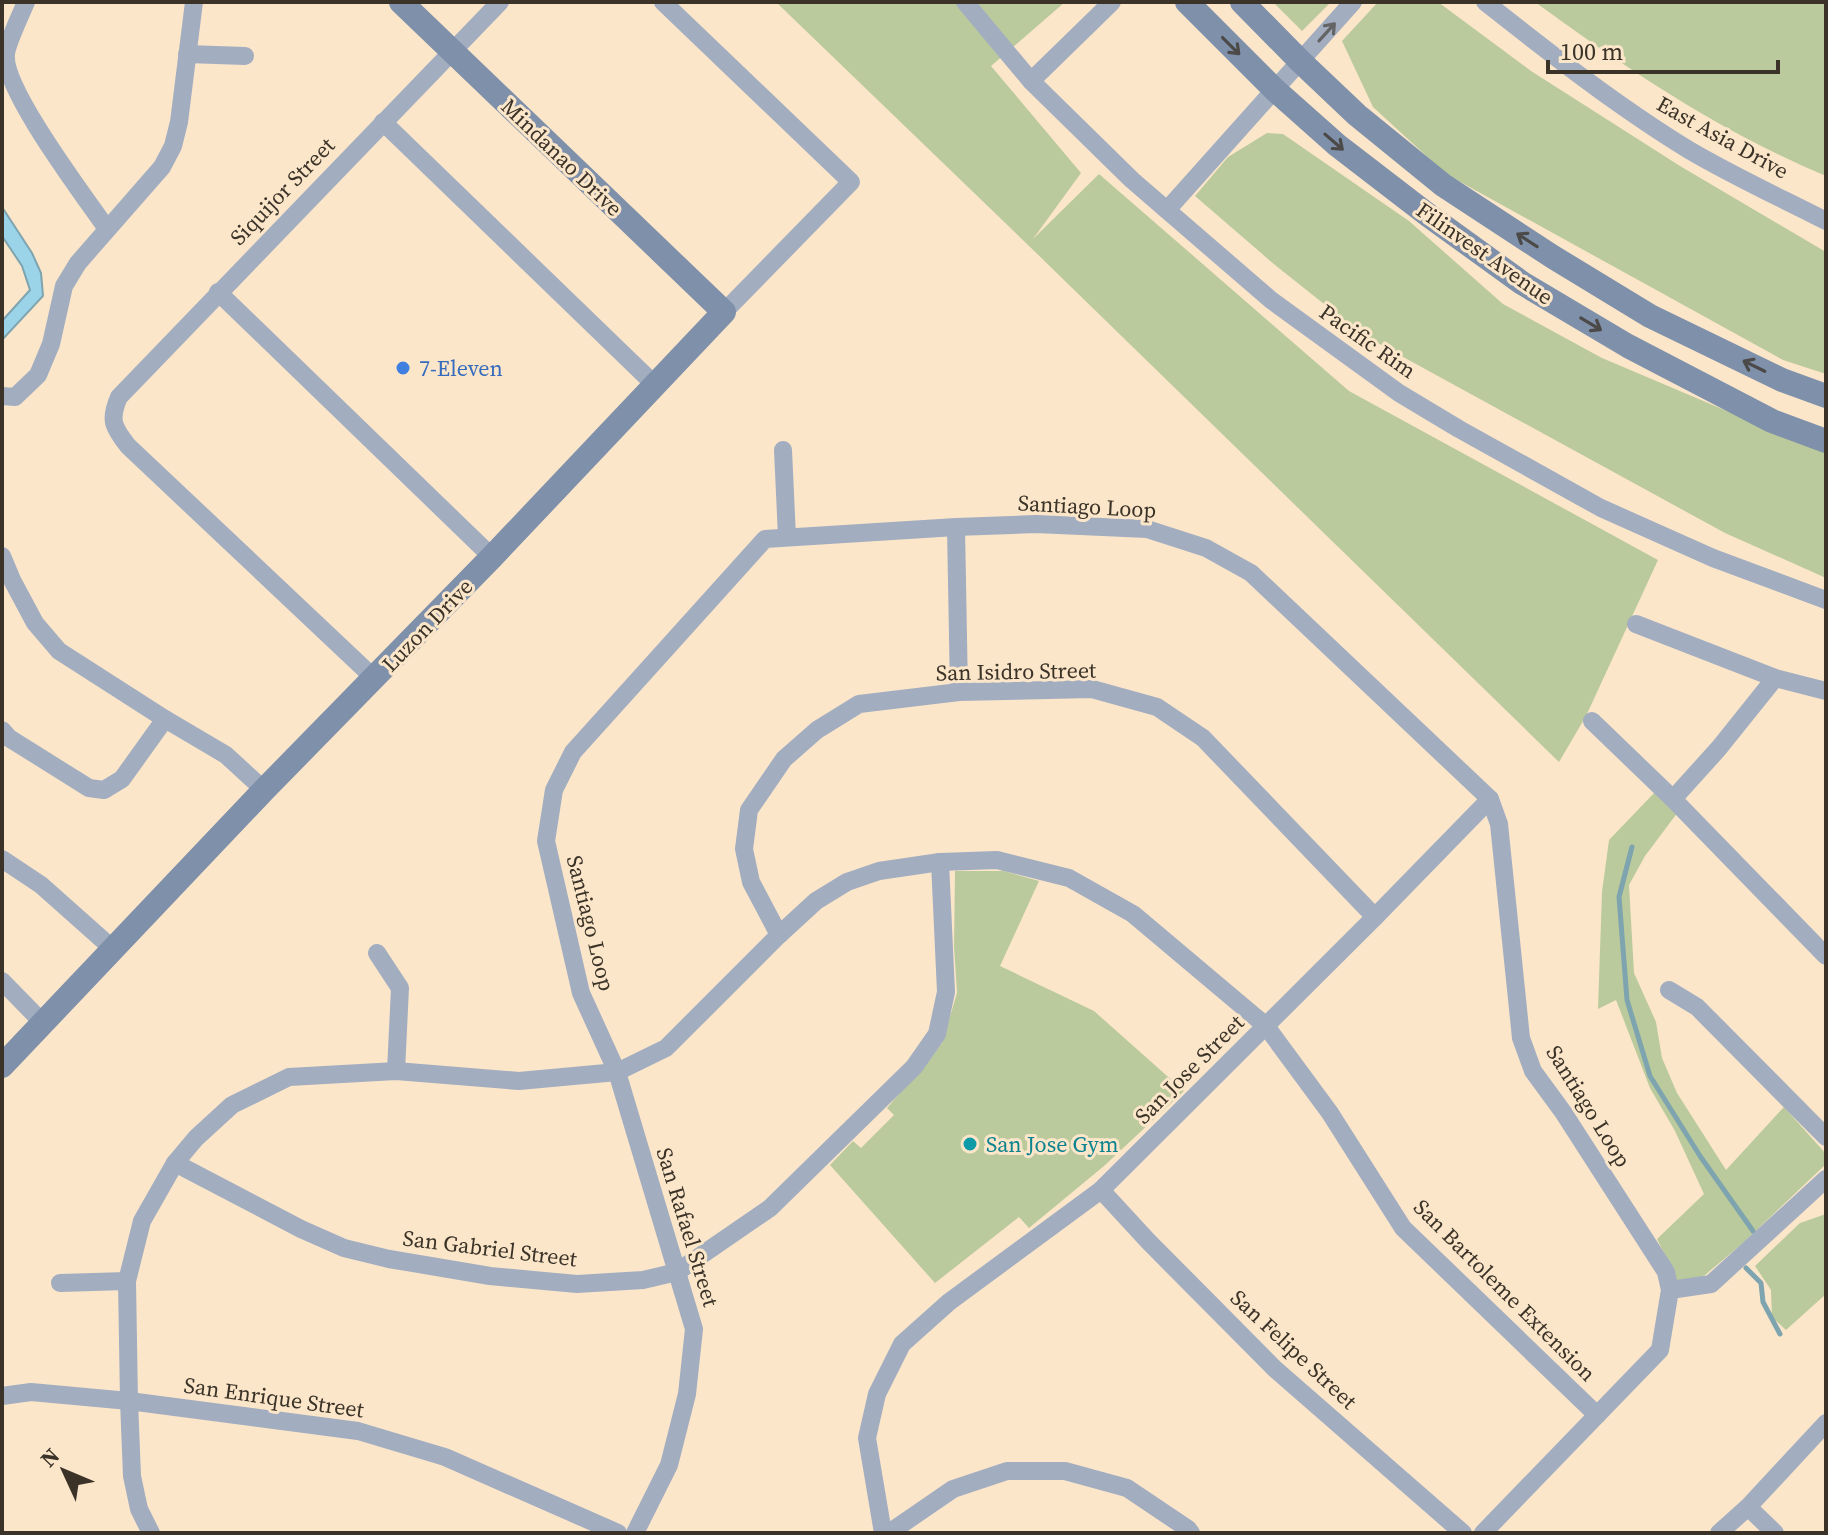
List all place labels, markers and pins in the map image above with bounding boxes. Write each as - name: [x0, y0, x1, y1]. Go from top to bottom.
- place label: 7-Eleven: [419, 353, 503, 383]
- marker: 7-Eleven: [394, 359, 412, 377]
- place label: San Jose Gym: [986, 1129, 1119, 1159]
- marker: San Jose Gym: [961, 1135, 979, 1153]

